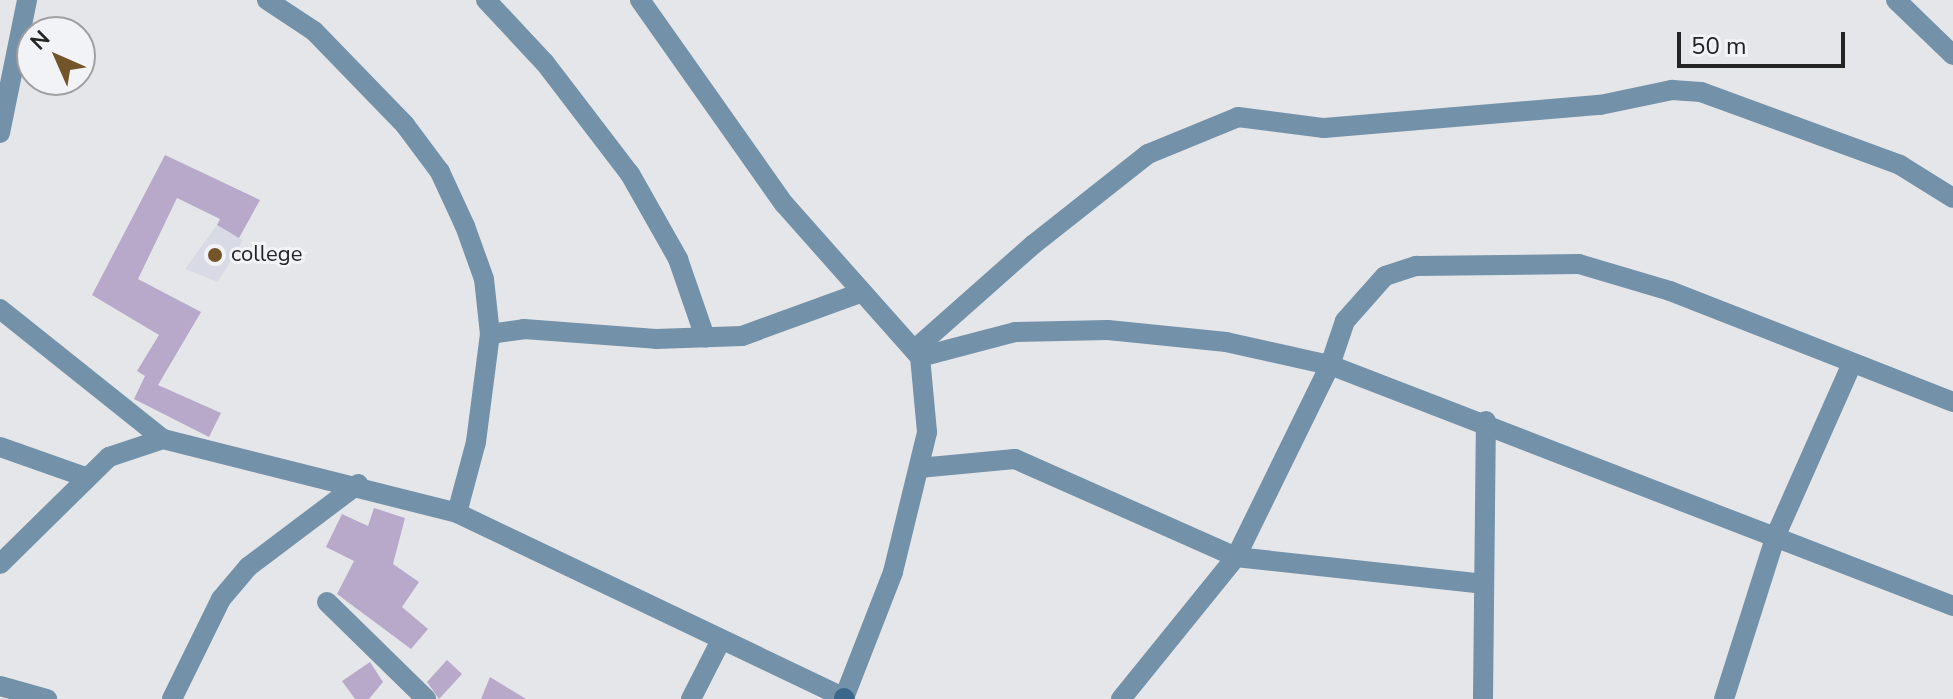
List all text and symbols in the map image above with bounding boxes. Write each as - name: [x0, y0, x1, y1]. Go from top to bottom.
- north arrow: [16, 16, 96, 96]
- scale bar: [1681, 16, 1849, 66]
- text: N: [24, 24, 57, 57]
- text: 50 m: [1691, 30, 1747, 62]
- place label: college: [231, 242, 302, 268]
- marker: college: [206, 246, 224, 264]

